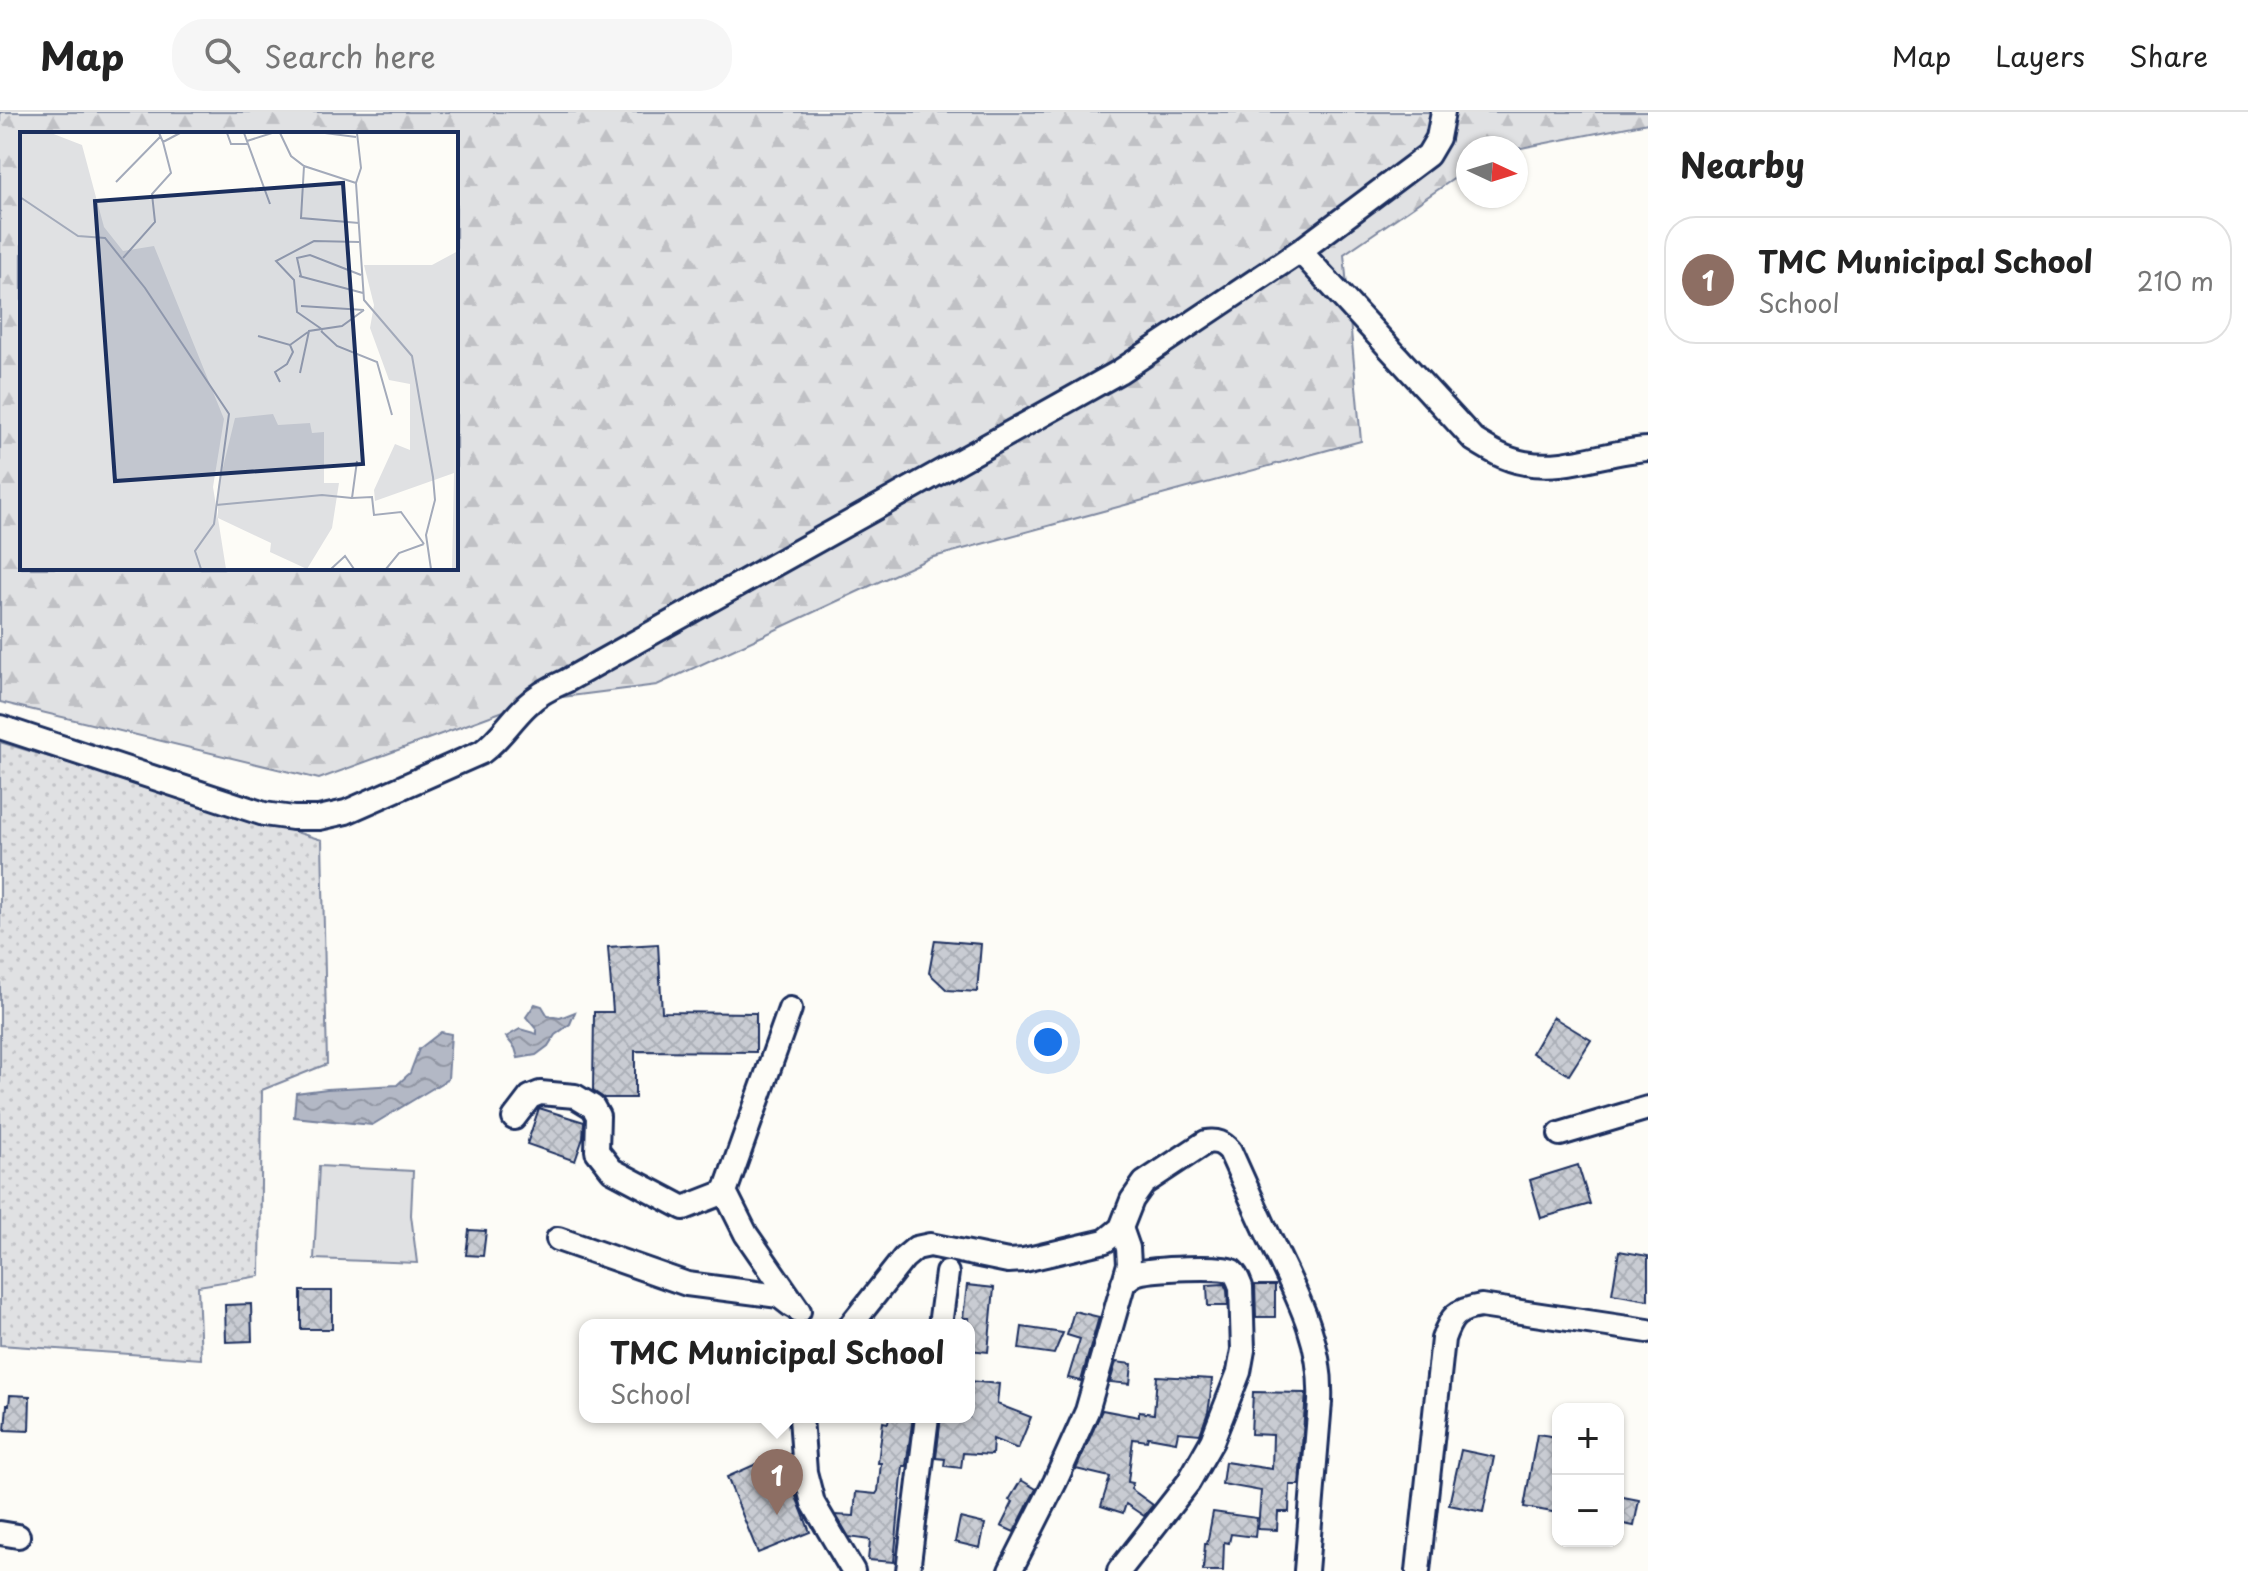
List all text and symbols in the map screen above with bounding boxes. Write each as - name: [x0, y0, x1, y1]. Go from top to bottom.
- search box: [172, 19, 732, 91]
- text: Map: [40, 27, 124, 84]
- icon: search: [200, 33, 244, 77]
- text: Search here: [264, 33, 436, 78]
- text: Map: [1891, 34, 1951, 77]
- text: Layers: [1995, 34, 2085, 77]
- text: Share: [2129, 34, 2208, 77]
- inset map: [20, 132, 458, 570]
- north arrow: [1456, 136, 1528, 208]
- text: Nearby: [1680, 138, 1805, 190]
- text: TMC Municipal School: [1758, 238, 2093, 283]
- text: 1: [1702, 261, 1714, 300]
- text: 210 m: [2137, 261, 2214, 300]
- text: School: [1758, 283, 1840, 322]
- your location: [1028, 1022, 1068, 1062]
- popup: [579, 1319, 975, 1423]
- text: TMC Municipal School: [610, 1329, 944, 1374]
- text: School: [610, 1374, 691, 1413]
- map controls: [1552, 1403, 1624, 1547]
- button: +: [1552, 1403, 1624, 1475]
- pin: 1: [751, 1449, 803, 1515]
- button: −: [1552, 1475, 1624, 1547]

